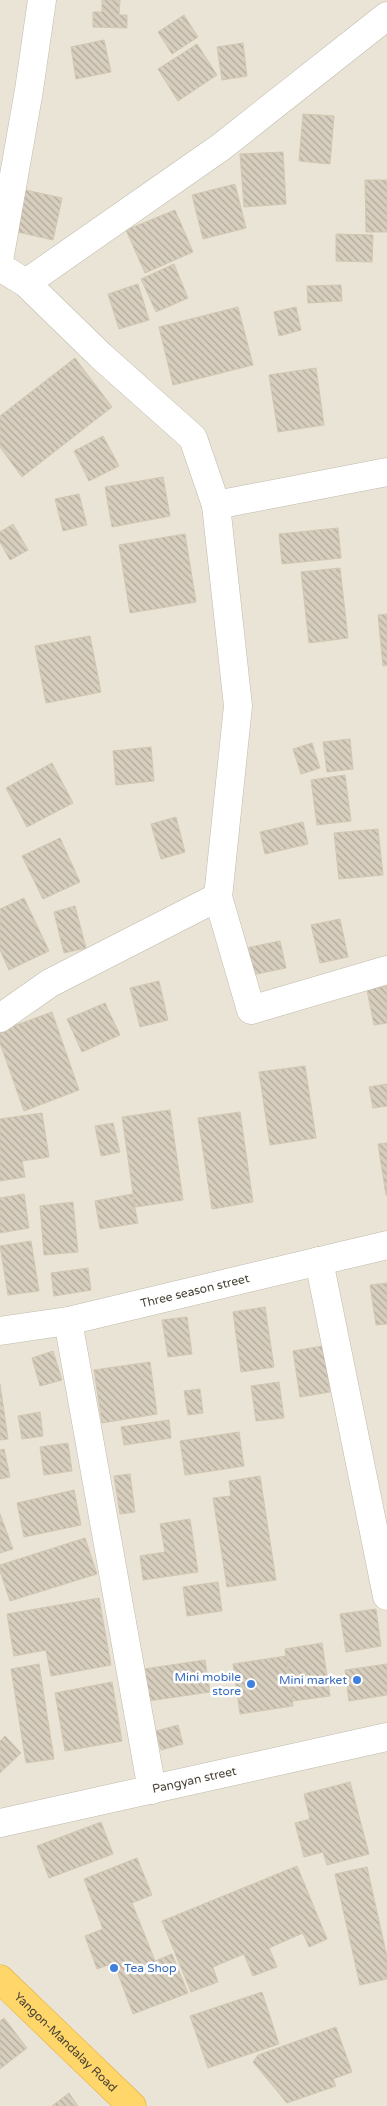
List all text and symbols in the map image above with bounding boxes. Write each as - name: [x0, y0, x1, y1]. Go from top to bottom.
- street label: Three season street: [139, 1271, 251, 1311]
- place label: Mini mobile store: [174, 1670, 241, 1698]
- place label: Mini market: [279, 1673, 347, 1687]
- marker: Mini market: [351, 1674, 363, 1686]
- marker: Mini mobile store: [245, 1678, 257, 1690]
- street label: Pangyan street: [151, 1764, 238, 1796]
- place label: Tea Shop: [124, 1961, 177, 1975]
- marker: Tea Shop: [108, 1962, 120, 1974]
- street label: Yangon-Mandalay Road: [11, 1989, 120, 2095]

